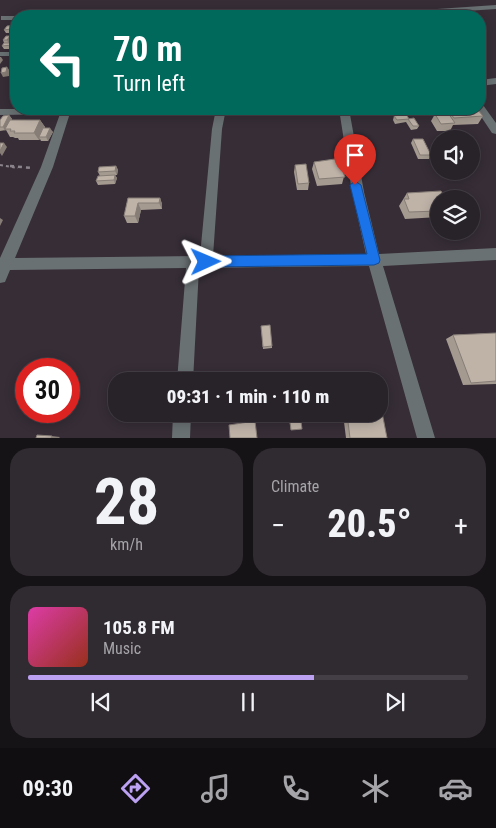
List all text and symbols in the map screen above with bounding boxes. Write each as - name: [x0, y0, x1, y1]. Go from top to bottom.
- text: 70 m: [113, 29, 182, 70]
- icon: left: [30, 30, 95, 95]
- text: Turn left: [113, 71, 185, 96]
- map controls: [430, 130, 480, 240]
- button: sound: [430, 130, 480, 180]
- pin: [334, 134, 376, 185]
- icon: arrive: [341, 141, 369, 169]
- button: layers: [430, 190, 480, 240]
- position arrow: [179, 235, 231, 287]
- speed limit sign: 30: [15, 358, 80, 423]
- text: 09:31 · 1 min · 110 m: [167, 385, 329, 408]
- text: 28: [94, 464, 159, 540]
- text: Climate: [271, 477, 319, 496]
- text: 20.5°: [327, 502, 412, 546]
- text: −: [271, 509, 285, 542]
- text: +: [454, 509, 468, 542]
- text: km/h: [110, 535, 143, 554]
- text: 105.8 FM: [103, 616, 175, 639]
- text: Music: [103, 639, 141, 658]
- icon: previous: [87, 688, 115, 716]
- icon: pause: [234, 688, 262, 716]
- icon: next: [381, 688, 409, 716]
- icon: directions: [118, 771, 153, 806]
- icon: music: [198, 771, 233, 806]
- icon: phone: [278, 771, 313, 806]
- icon: climate: [358, 771, 393, 806]
- icon: car: [438, 771, 473, 806]
- text: 09:30: [23, 776, 73, 801]

